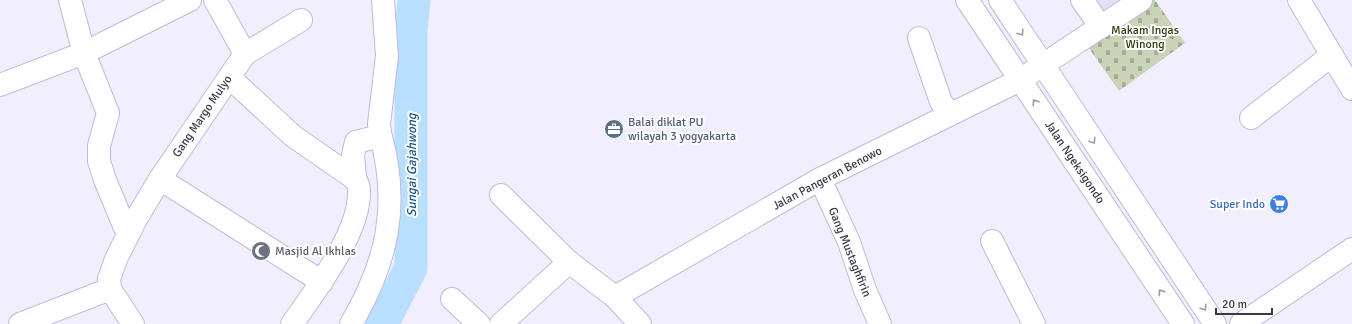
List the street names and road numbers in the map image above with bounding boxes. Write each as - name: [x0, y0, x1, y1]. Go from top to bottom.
- street label: Gang Margo Mulyo: [169, 72, 235, 160]
- street label: Jalan Ngeksigondo: [1041, 118, 1108, 207]
- street label: Jalan Pangeran Benowo: [770, 143, 885, 214]
- street label: Gang Mustaghfirin: [825, 205, 874, 299]

